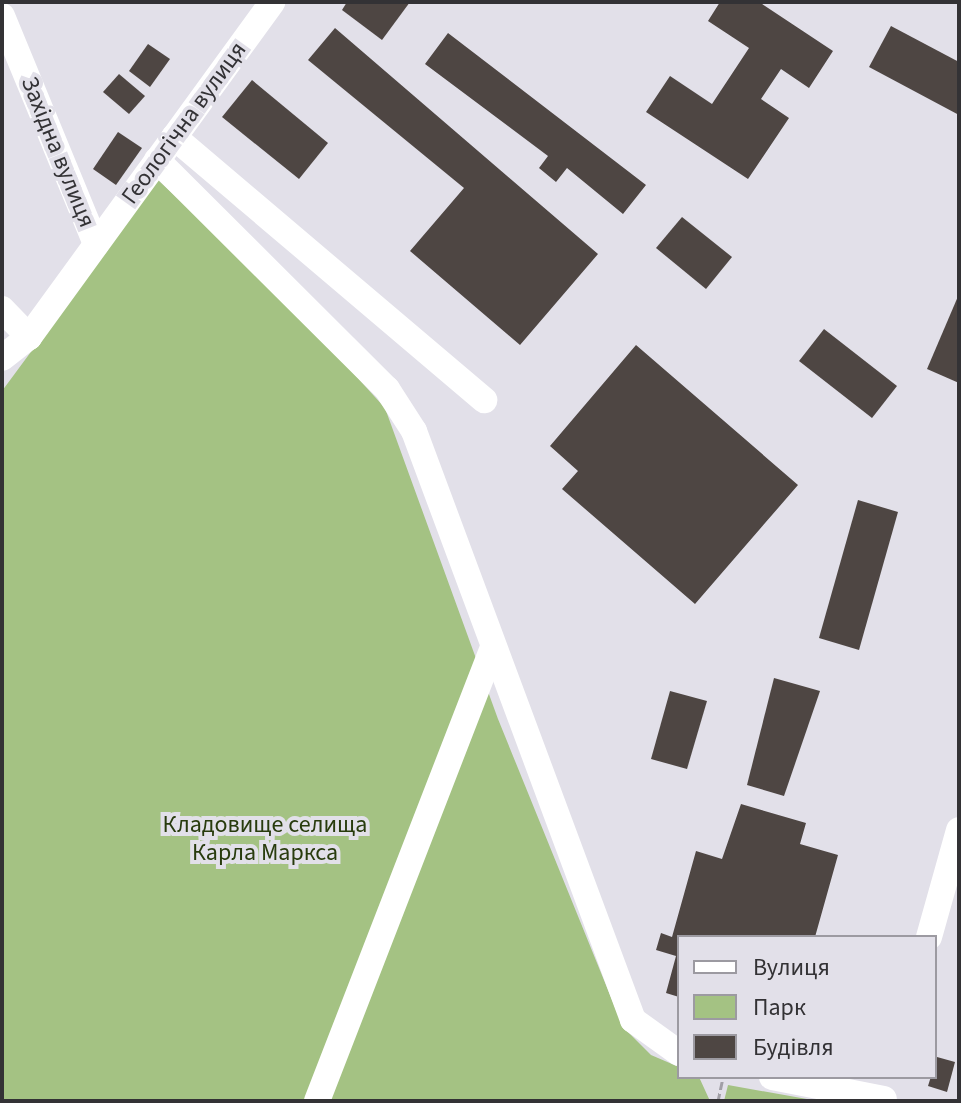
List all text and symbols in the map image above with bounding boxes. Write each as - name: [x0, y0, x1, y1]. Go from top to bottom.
- street label: Геологічна вулиця: [115, 36, 253, 210]
- street label: Західна вулиця: [15, 72, 101, 232]
- park label: Кладовище селища Карла Маркса: [163, 811, 367, 867]
- legend: [677, 935, 937, 1079]
- text: Вулиця: [753, 950, 830, 985]
- text: Парк: [753, 990, 806, 1025]
- text: Будівля: [753, 1030, 834, 1065]

